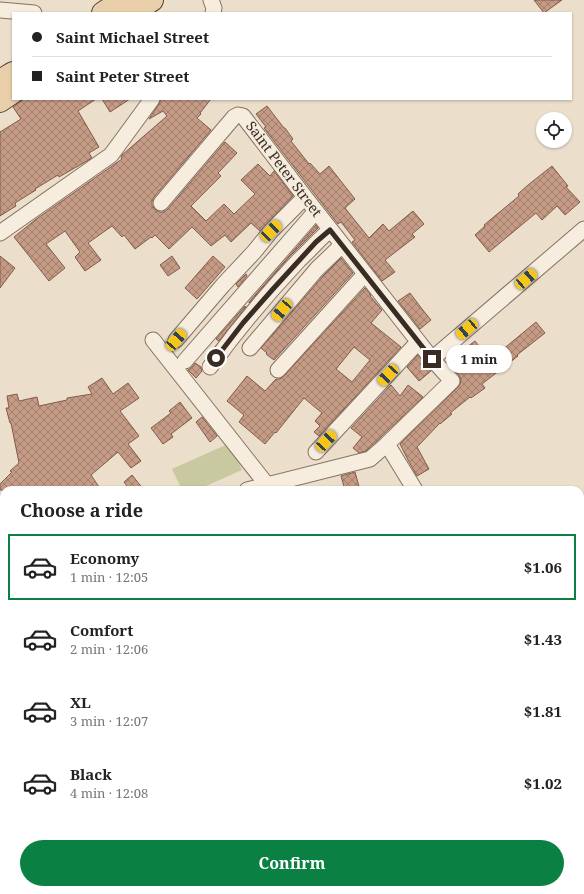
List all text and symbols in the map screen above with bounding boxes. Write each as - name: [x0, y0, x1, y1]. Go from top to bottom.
- text: Saint Michael Street: [56, 27, 209, 47]
- text: Saint Peter Street: [56, 66, 189, 86]
- map controls: [536, 112, 572, 148]
- button: locate: [536, 112, 572, 148]
- street label: Saint Peter Street: [242, 117, 327, 220]
- car: [258, 218, 284, 244]
- car: [513, 267, 539, 291]
- car: [270, 297, 294, 323]
- car: [454, 317, 480, 341]
- car: [164, 327, 188, 353]
- callout: 1 min: [446, 345, 512, 373]
- route start: [207, 349, 225, 367]
- route end: [423, 350, 441, 368]
- text: 1 min: [461, 350, 497, 368]
- car: [375, 362, 401, 388]
- car: [313, 428, 339, 454]
- text: Choose a ride: [20, 498, 143, 522]
- text: Economy: [70, 548, 139, 568]
- icon: car: [22, 549, 58, 585]
- text: $1.06: [524, 557, 562, 577]
- text: 1 min · 12:05: [70, 568, 148, 586]
- text: Comfort: [70, 620, 133, 640]
- icon: car: [22, 621, 58, 657]
- text: $1.43: [524, 629, 562, 649]
- text: 2 min · 12:06: [70, 640, 148, 658]
- text: XL: [70, 692, 91, 712]
- icon: car: [22, 693, 58, 729]
- text: $1.81: [524, 701, 562, 721]
- text: 3 min · 12:07: [70, 712, 148, 730]
- text: Black: [70, 764, 112, 784]
- icon: car: [22, 765, 58, 801]
- text: $1.02: [524, 773, 562, 793]
- text: 4 min · 12:08: [70, 784, 148, 802]
- button: Confirm: [20, 840, 564, 886]

